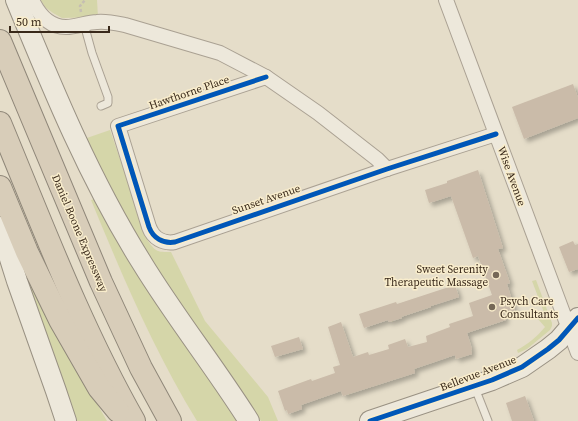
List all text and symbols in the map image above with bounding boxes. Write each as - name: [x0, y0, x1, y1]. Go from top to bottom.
- scale bar: [10, 8, 109, 34]
- text: 50 m: [16, 14, 42, 30]
- street label: Hawthorne Place: [147, 72, 232, 113]
- street label: Wise Avenue: [494, 144, 529, 209]
- street label: Daniel Boone Expressway: [48, 172, 111, 295]
- street label: Sunset Avenue: [230, 181, 303, 218]
- place label: Sweet Serenity Therapeutic Massage: [384, 262, 488, 290]
- marker: Sweet Serenity Therapeutic Massage: [491, 270, 501, 280]
- place label: Psych Care Consultants: [500, 294, 558, 322]
- marker: Psych Care Consultants: [487, 302, 497, 312]
- street label: Bellevue Avenue: [438, 352, 519, 395]

